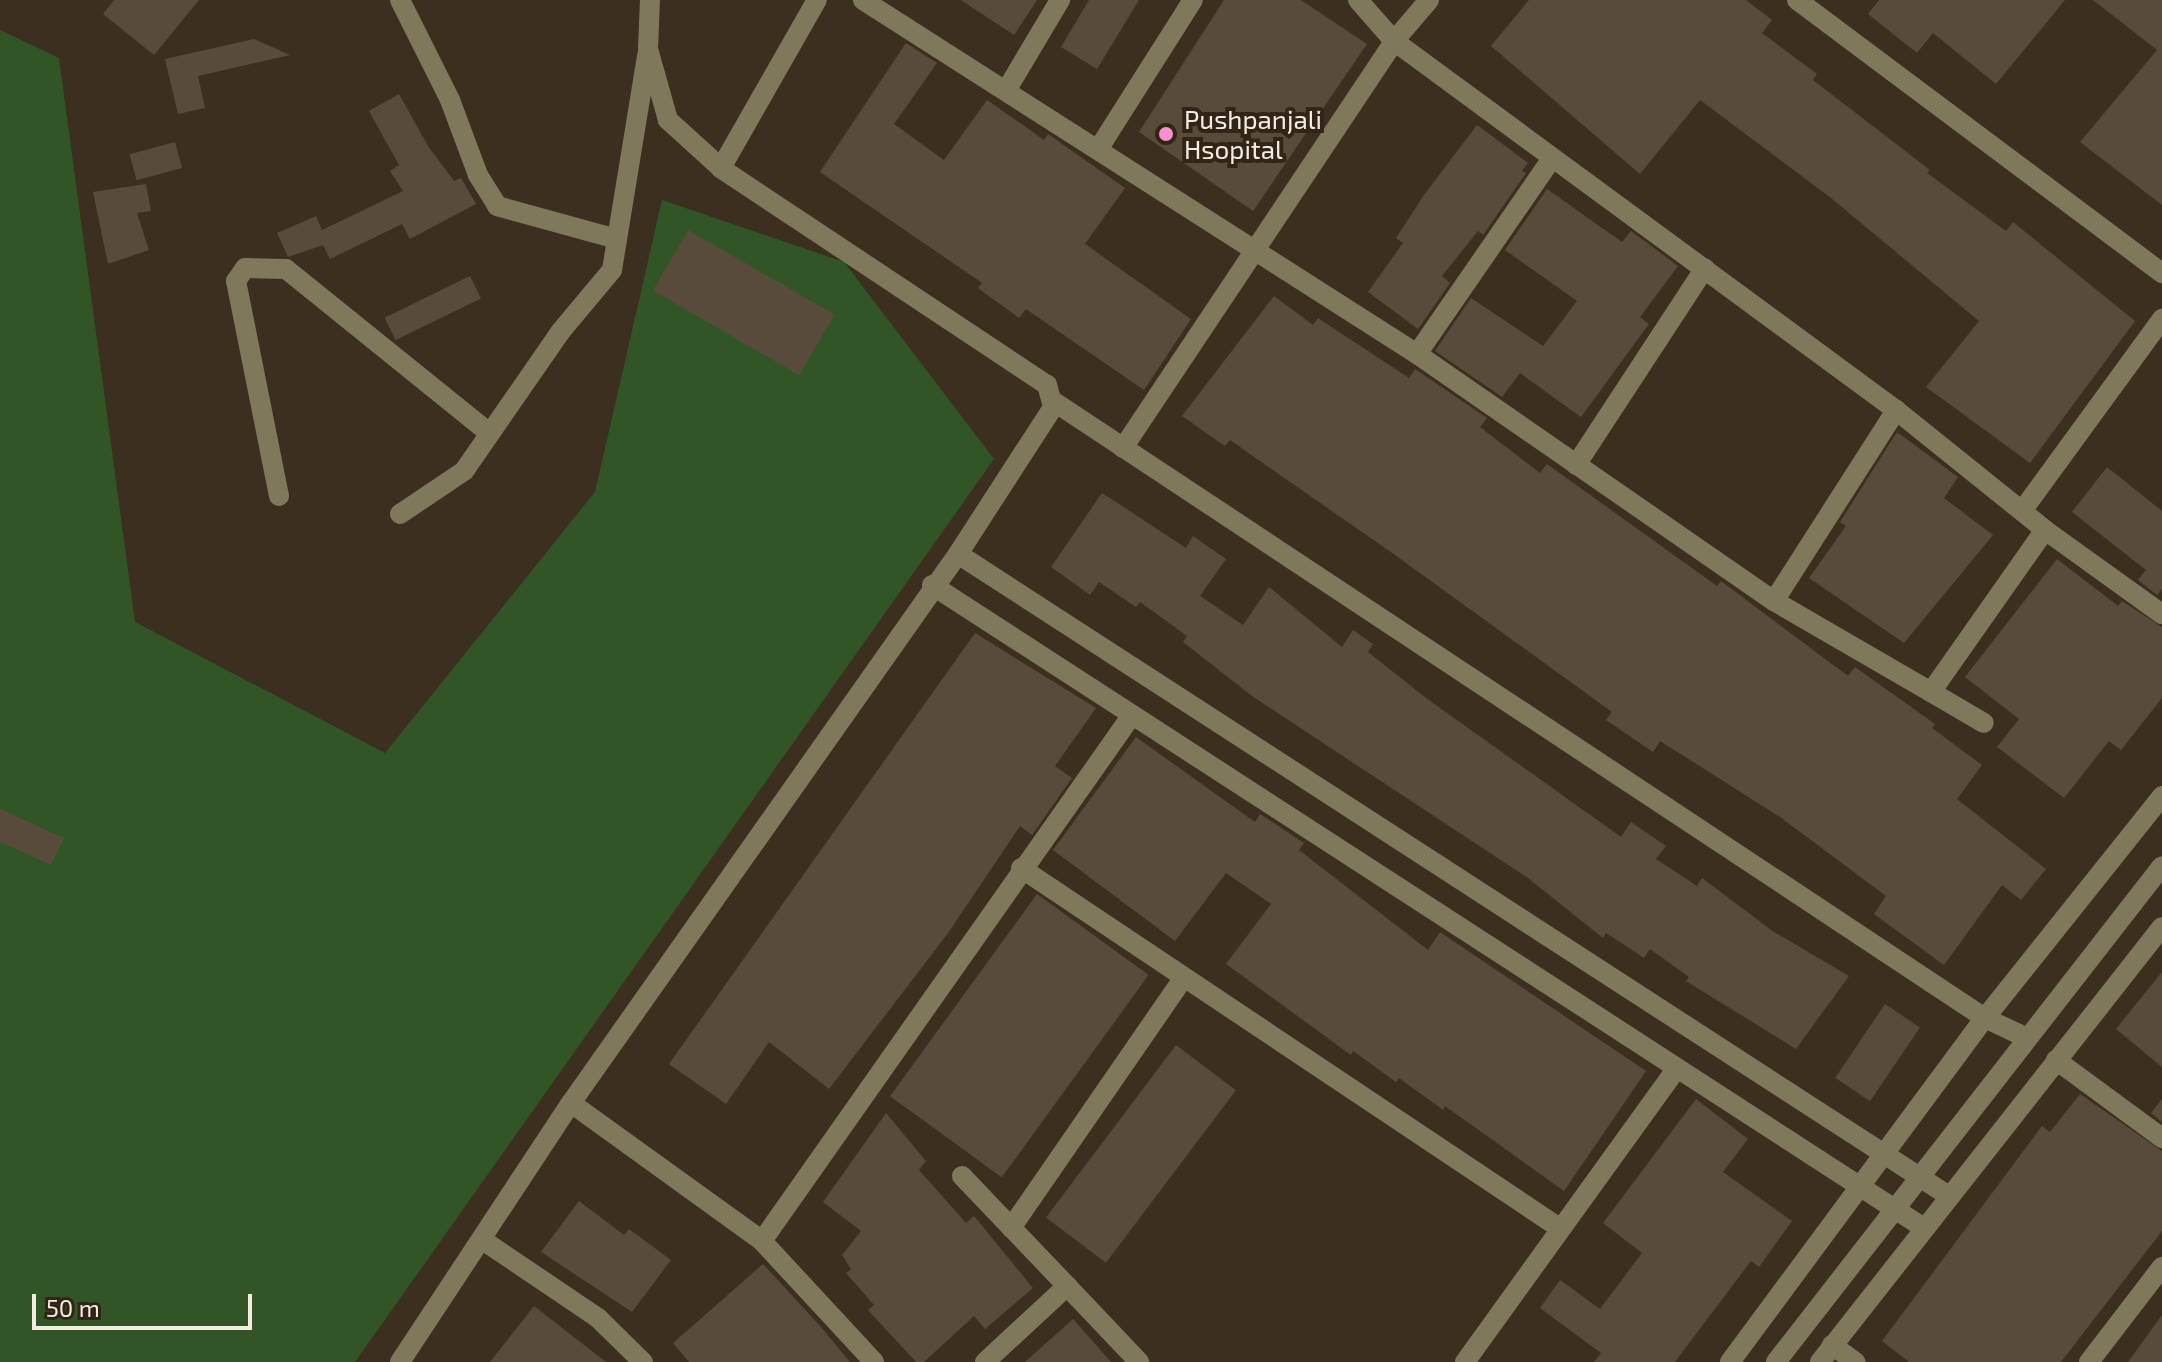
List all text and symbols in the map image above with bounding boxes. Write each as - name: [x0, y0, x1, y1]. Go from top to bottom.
- place label: Pushpanjali Hsopital: [1184, 103, 1322, 164]
- marker: Pushpanjali Hsopital: [1155, 123, 1177, 145]
- scale bar: [36, 1278, 256, 1328]
- text: 50 m: [46, 1293, 100, 1322]

